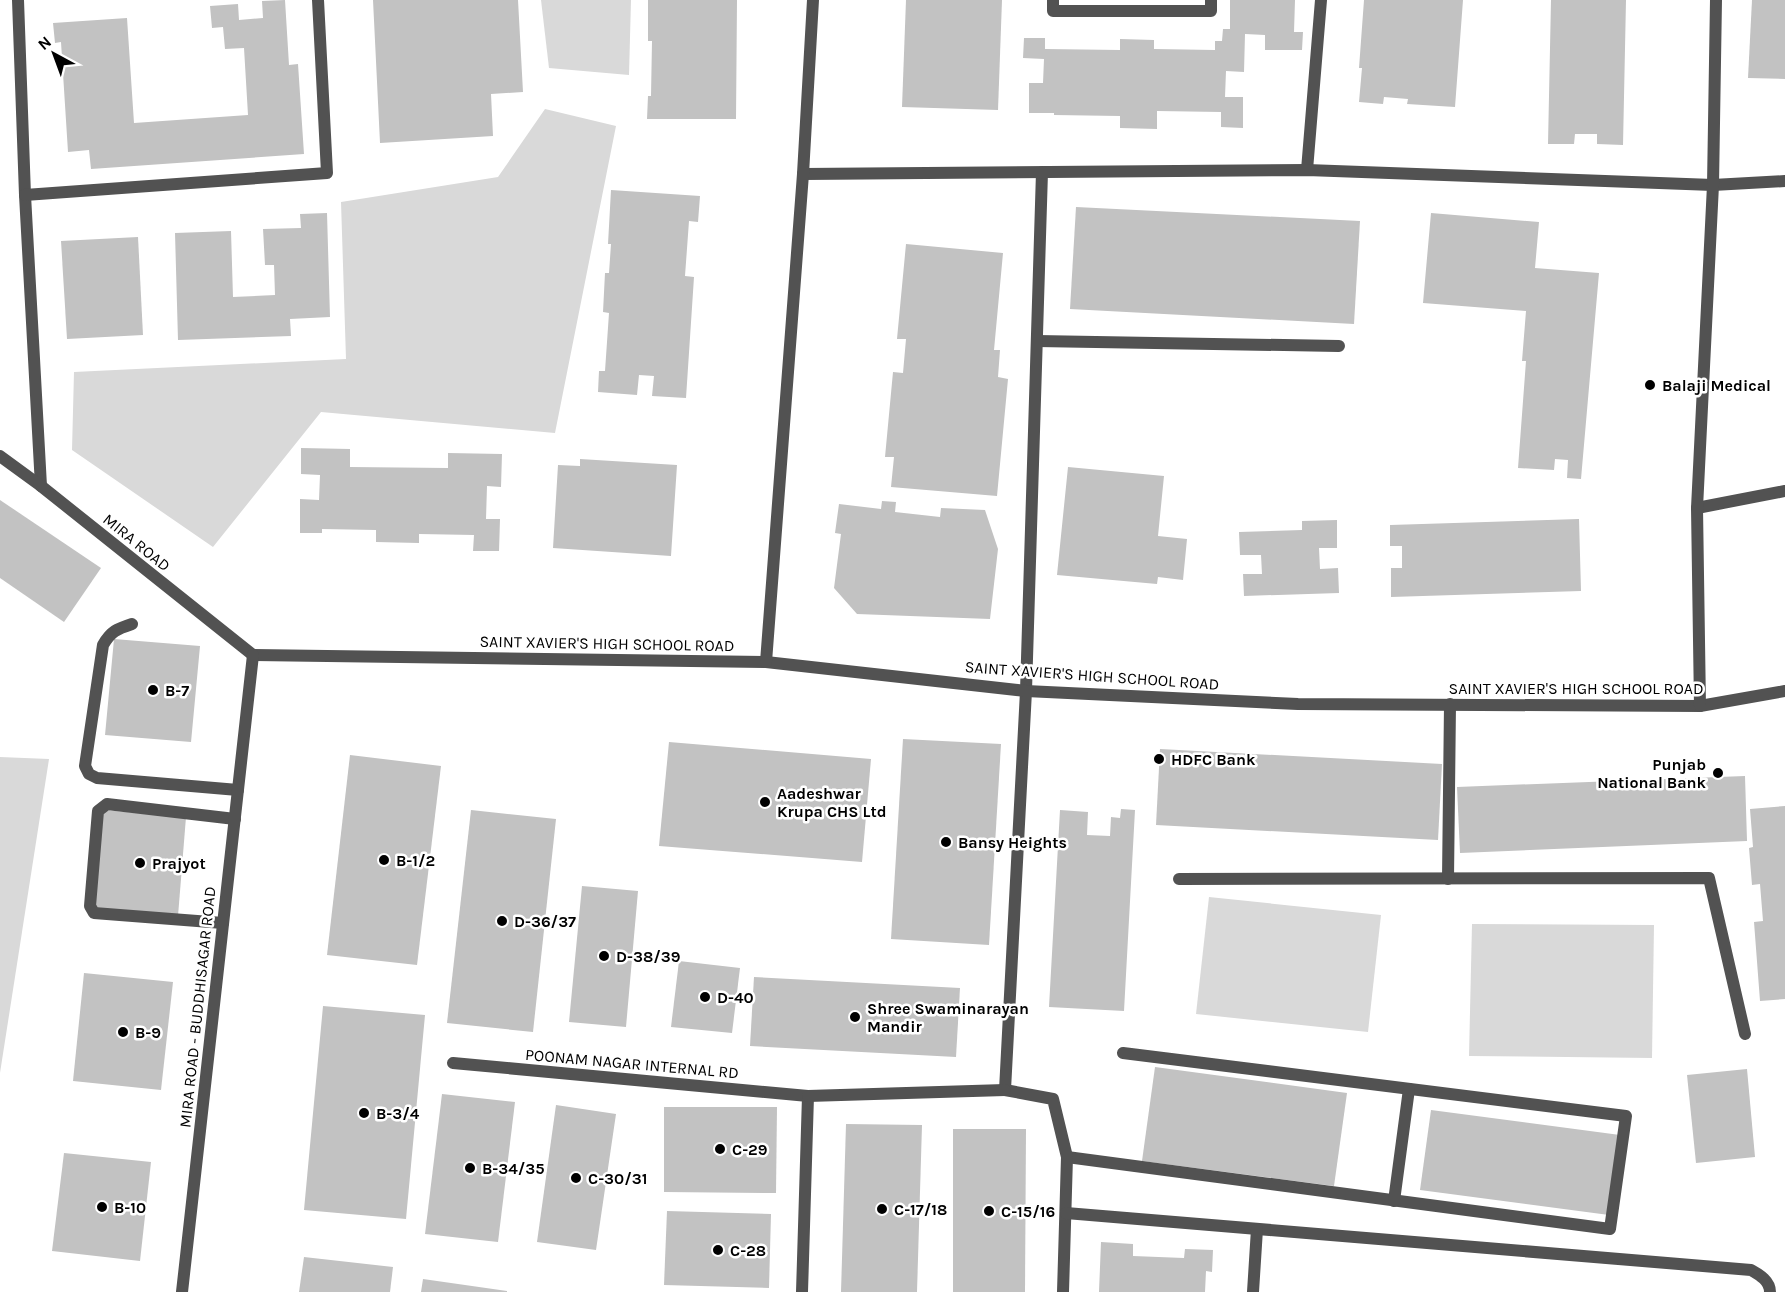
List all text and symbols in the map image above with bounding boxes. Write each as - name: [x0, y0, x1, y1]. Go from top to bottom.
- north arrow: [24, 24, 84, 84]
- text: N: [34, 32, 55, 54]
- place label: Balaji Medical: [1662, 376, 1771, 395]
- marker: Balaji Medical: [1643, 378, 1657, 392]
- street label: MIRA ROAD: [99, 510, 174, 575]
- street label: SAINT XAVIER'S HIGH SCHOOL ROAD: [479, 632, 735, 655]
- street label: SAINT XAVIER'S HIGH SCHOOL ROAD: [964, 657, 1220, 694]
- street label: SAINT XAVIER'S HIGH SCHOOL ROAD: [1449, 679, 1703, 698]
- place label: B-7: [165, 681, 189, 700]
- marker: B-7: [146, 683, 160, 697]
- place label: HDFC Bank: [1171, 750, 1256, 769]
- marker: HDFC Bank: [1152, 752, 1166, 766]
- place label: Punjab National Bank: [1597, 755, 1707, 792]
- marker: Punjab National Bank: [1711, 766, 1725, 780]
- place label: Aadeshwar Krupa CHS Ltd: [777, 784, 887, 821]
- marker: Aadeshwar Krupa CHS Ltd: [758, 795, 772, 809]
- place label: Bansy Heights: [958, 833, 1067, 852]
- marker: Bansy Heights: [939, 835, 953, 849]
- place label: B-1/2: [396, 851, 435, 870]
- marker: B-1/2: [377, 853, 391, 867]
- place label: Prajyot: [152, 854, 206, 873]
- marker: Prajyot: [133, 856, 147, 870]
- street label: MIRA ROAD - BUDDHISAGAR ROAD: [175, 886, 220, 1129]
- place label: D-36/37: [514, 912, 576, 931]
- marker: D-36/37: [495, 914, 509, 928]
- place label: D-38/39: [616, 947, 681, 966]
- marker: D-38/39: [597, 949, 611, 963]
- place label: D-40: [717, 988, 754, 1007]
- marker: D-40: [698, 990, 712, 1004]
- place label: Shree Swaminarayan Mandir: [867, 999, 1029, 1036]
- marker: Shree Swaminarayan Mandir: [848, 1010, 862, 1024]
- place label: B-9: [135, 1023, 161, 1042]
- marker: B-9: [116, 1025, 130, 1039]
- street label: POONAM NAGAR INTERNAL RD: [524, 1045, 739, 1082]
- place label: B-3/4: [376, 1104, 420, 1123]
- marker: B-3/4: [357, 1106, 371, 1120]
- place label: C-29: [732, 1140, 768, 1159]
- marker: C-29: [713, 1142, 727, 1156]
- place label: B-34/35: [482, 1159, 545, 1178]
- marker: B-34/35: [463, 1161, 477, 1175]
- place label: C-30/31: [588, 1169, 647, 1188]
- marker: C-30/31: [569, 1171, 583, 1185]
- place label: B-10: [114, 1198, 146, 1217]
- marker: B-10: [95, 1200, 109, 1214]
- place label: C-17/18: [894, 1200, 947, 1219]
- marker: C-17/18: [875, 1202, 889, 1216]
- place label: C-15/16: [1001, 1202, 1055, 1221]
- marker: C-15/16: [982, 1204, 996, 1218]
- place label: C-28: [730, 1241, 766, 1260]
- marker: C-28: [711, 1243, 725, 1257]

